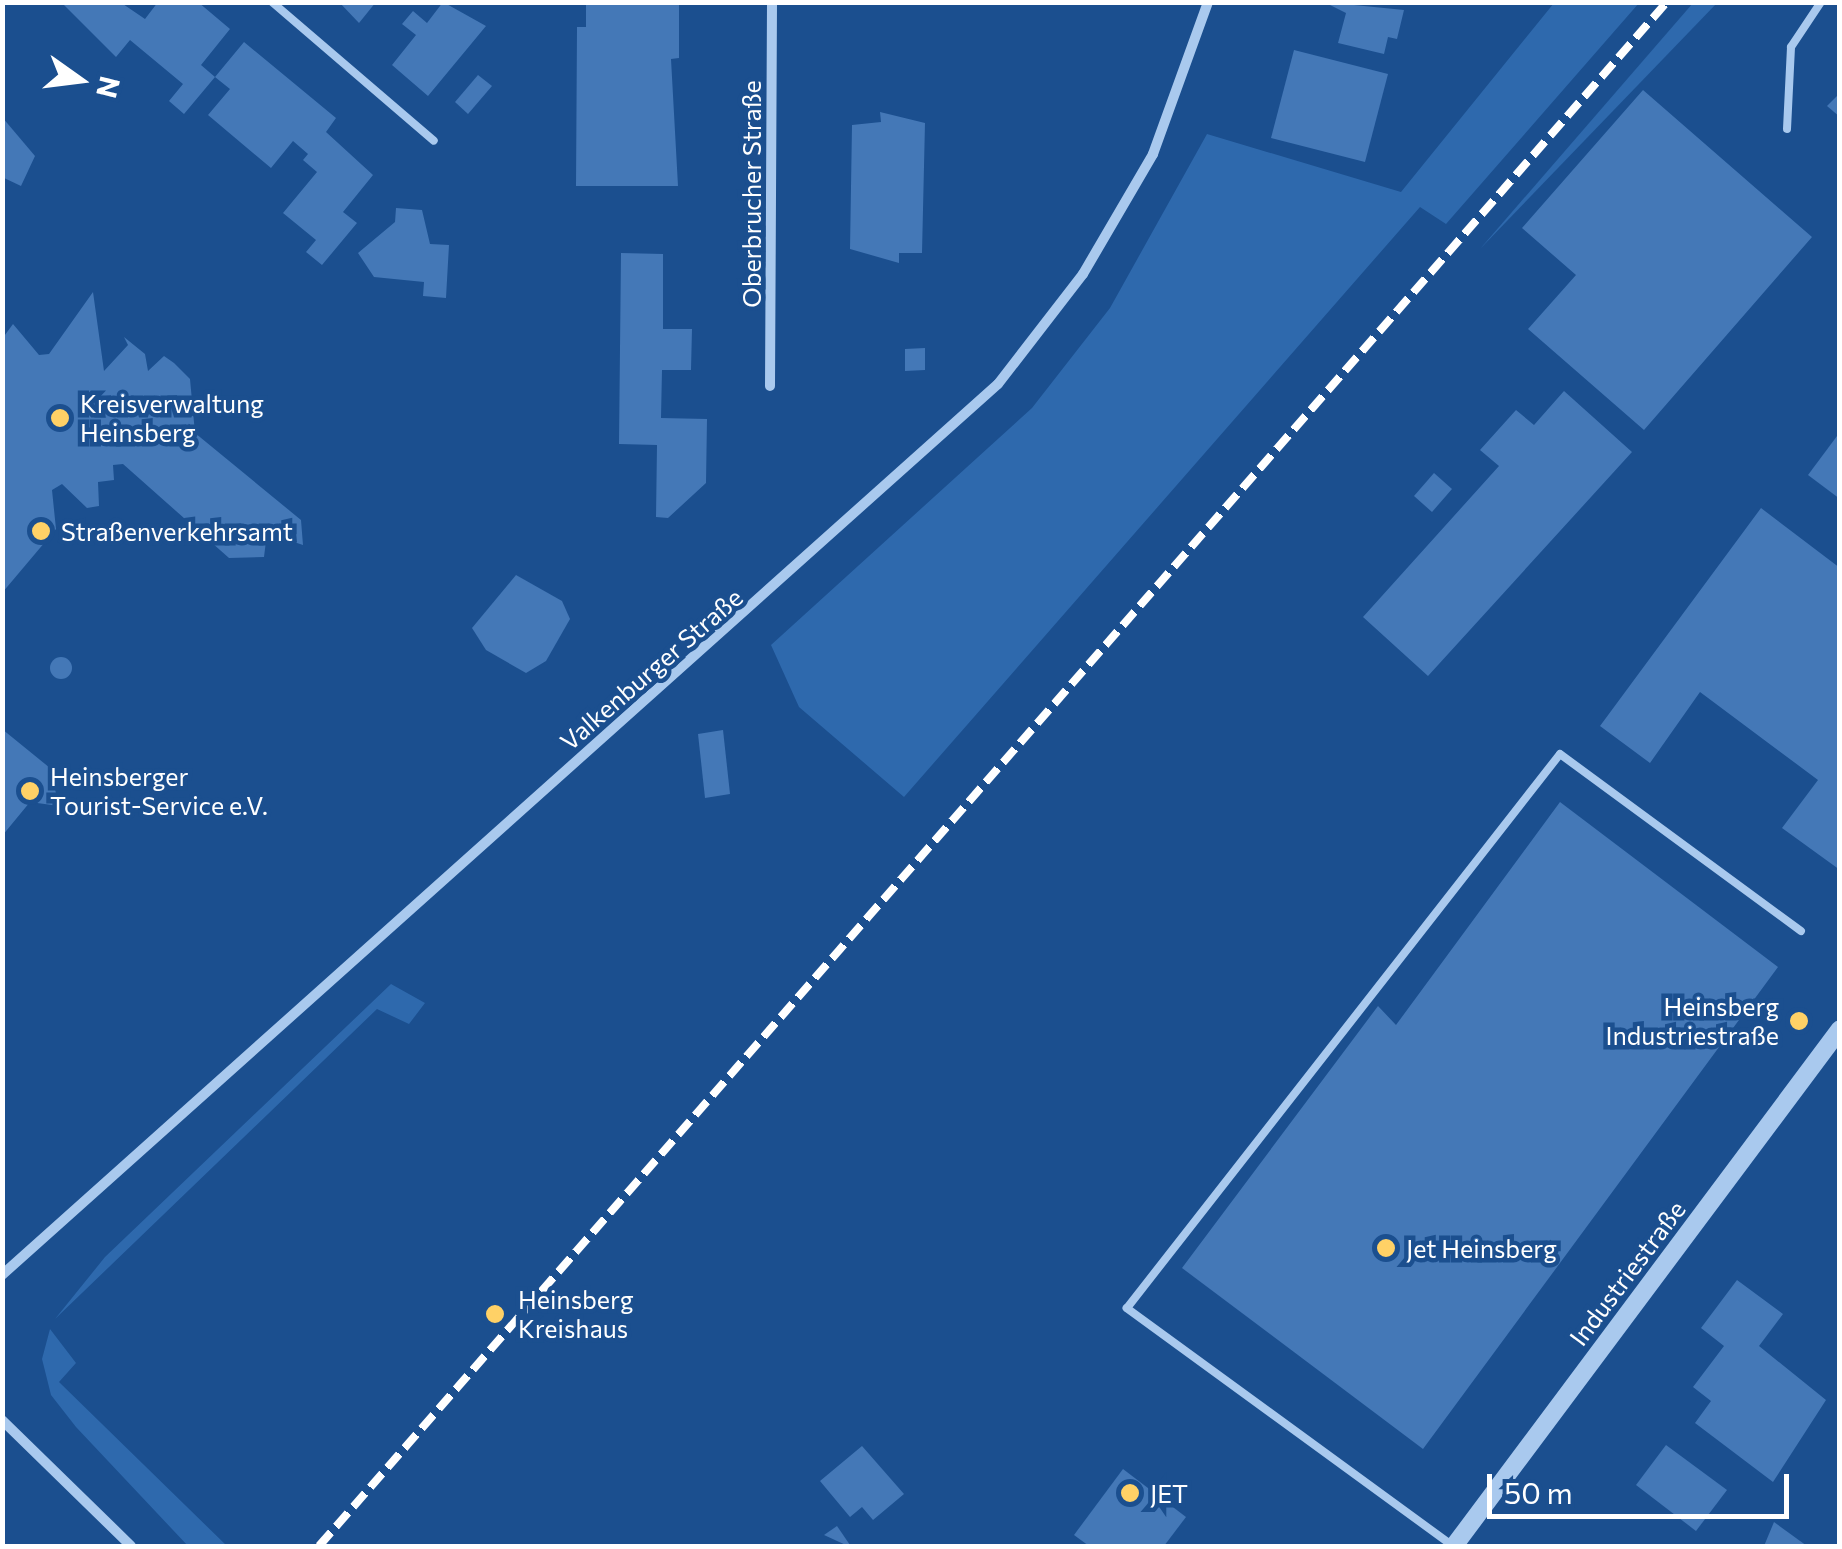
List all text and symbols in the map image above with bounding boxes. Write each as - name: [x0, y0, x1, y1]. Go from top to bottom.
- north arrow: [30, 30, 130, 130]
- text: N: [90, 73, 128, 102]
- street label: Oberbrucher Straße: [736, 80, 766, 308]
- place label: Kreisverwaltung Heinsberg: [80, 389, 264, 448]
- marker: Kreisverwaltung Heinsberg: [49, 407, 71, 429]
- place label: Straßenverkehrsamt: [61, 516, 293, 546]
- marker: Straßenverkehrsamt: [30, 520, 52, 542]
- street label: Valkenburger Straße: [554, 582, 748, 756]
- place label: Heinsberger Tourist-Service e.V.: [50, 762, 268, 821]
- marker: Heinsberger Tourist-Service e.V.: [19, 780, 41, 802]
- place label: Heinsberg Industriestraße: [1605, 992, 1779, 1051]
- marker: Heinsberg Industriestraße: [1788, 1010, 1810, 1032]
- street label: Industriestraße: [1563, 1195, 1691, 1351]
- place label: Jet Heinsberg: [1406, 1233, 1557, 1263]
- marker: Jet Heinsberg: [1375, 1237, 1397, 1259]
- place label: Heinsberg Kreishaus: [518, 1285, 634, 1344]
- marker: Heinsberg Kreishaus: [482, 1301, 508, 1327]
- scale bar: [1492, 1454, 1794, 1516]
- text: 50 m: [1504, 1473, 1573, 1510]
- place label: JET: [1150, 1478, 1188, 1508]
- marker: JET: [1119, 1482, 1141, 1504]

